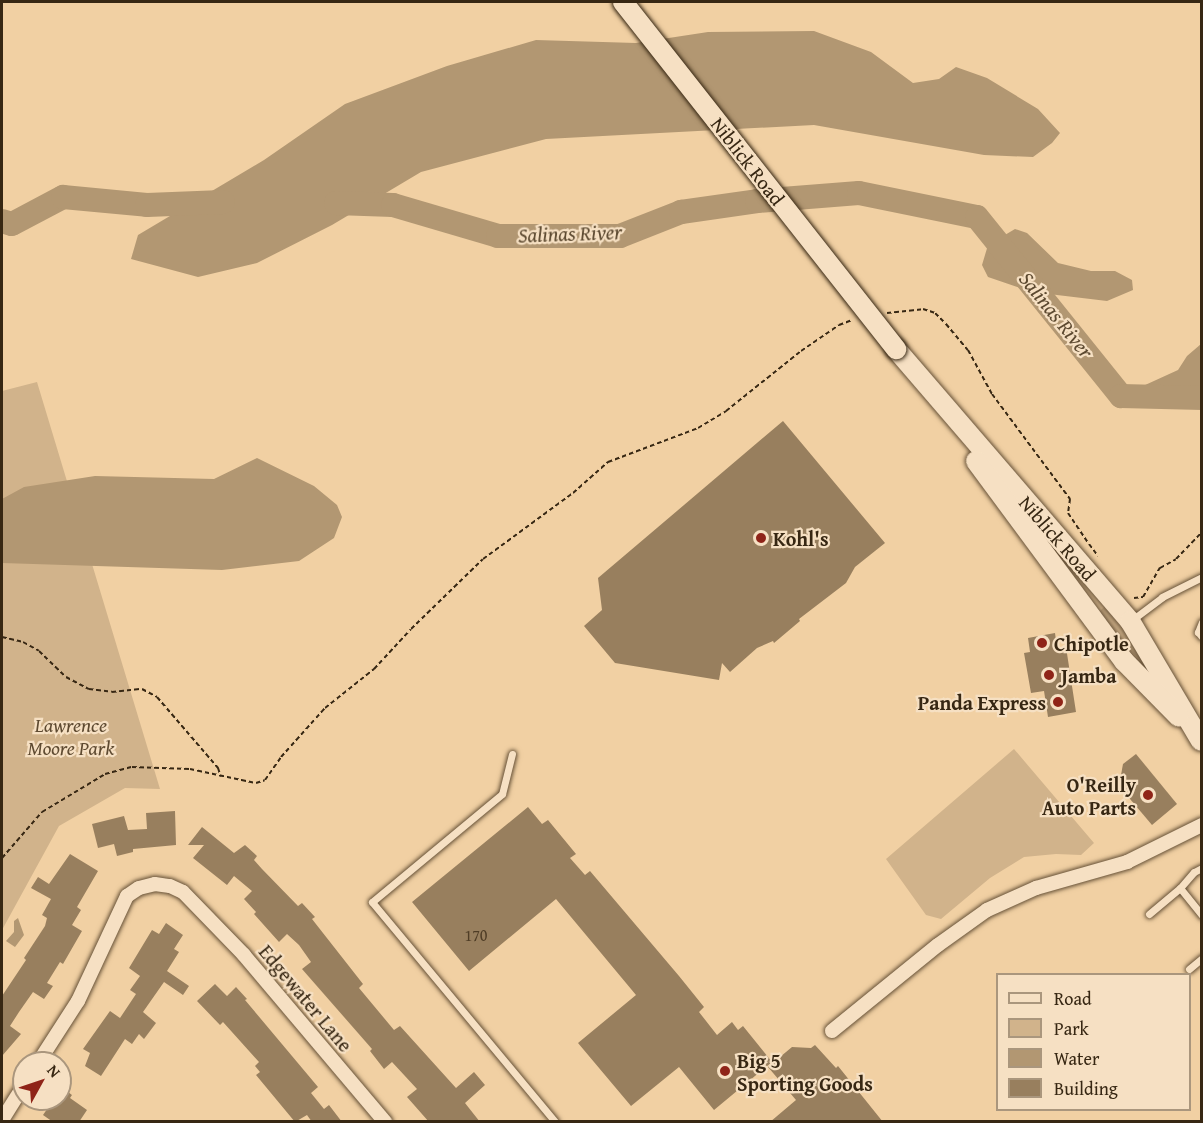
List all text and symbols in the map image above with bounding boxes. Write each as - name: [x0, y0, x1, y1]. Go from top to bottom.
- street label: Niblick Road: [706, 112, 790, 210]
- water label: Salinas River: [518, 220, 622, 248]
- water label: Salinas River: [1013, 267, 1099, 363]
- street label: Niblick Road: [1014, 490, 1102, 586]
- place label: Kohl's: [773, 526, 828, 550]
- marker: Kohl's: [754, 531, 768, 545]
- place label: Chipotle: [1054, 631, 1129, 655]
- marker: Chipotle: [1035, 636, 1049, 650]
- place label: Jamba: [1061, 663, 1116, 687]
- marker: Jamba: [1042, 668, 1056, 682]
- place label: Panda Express: [918, 690, 1046, 714]
- marker: Panda Express: [1051, 695, 1065, 709]
- park label: Lawrence Moore Park: [28, 713, 114, 760]
- place label: O'Reilly Auto Parts: [1042, 772, 1136, 819]
- marker: O'Reilly Auto Parts: [1141, 788, 1155, 802]
- house number: 170: [464, 925, 488, 945]
- street label: Edgewater Lane: [254, 940, 358, 1056]
- legend: [996, 973, 1191, 1111]
- text: Road: [1054, 985, 1092, 1012]
- text: Park: [1054, 1015, 1089, 1042]
- text: Water: [1054, 1045, 1099, 1072]
- place label: Big 5 Sporting Goods: [737, 1048, 873, 1095]
- north arrow: [12, 1051, 72, 1111]
- text: N: [42, 1059, 67, 1083]
- marker: Big 5 Sporting Goods: [718, 1064, 732, 1078]
- text: Building: [1054, 1075, 1118, 1102]

